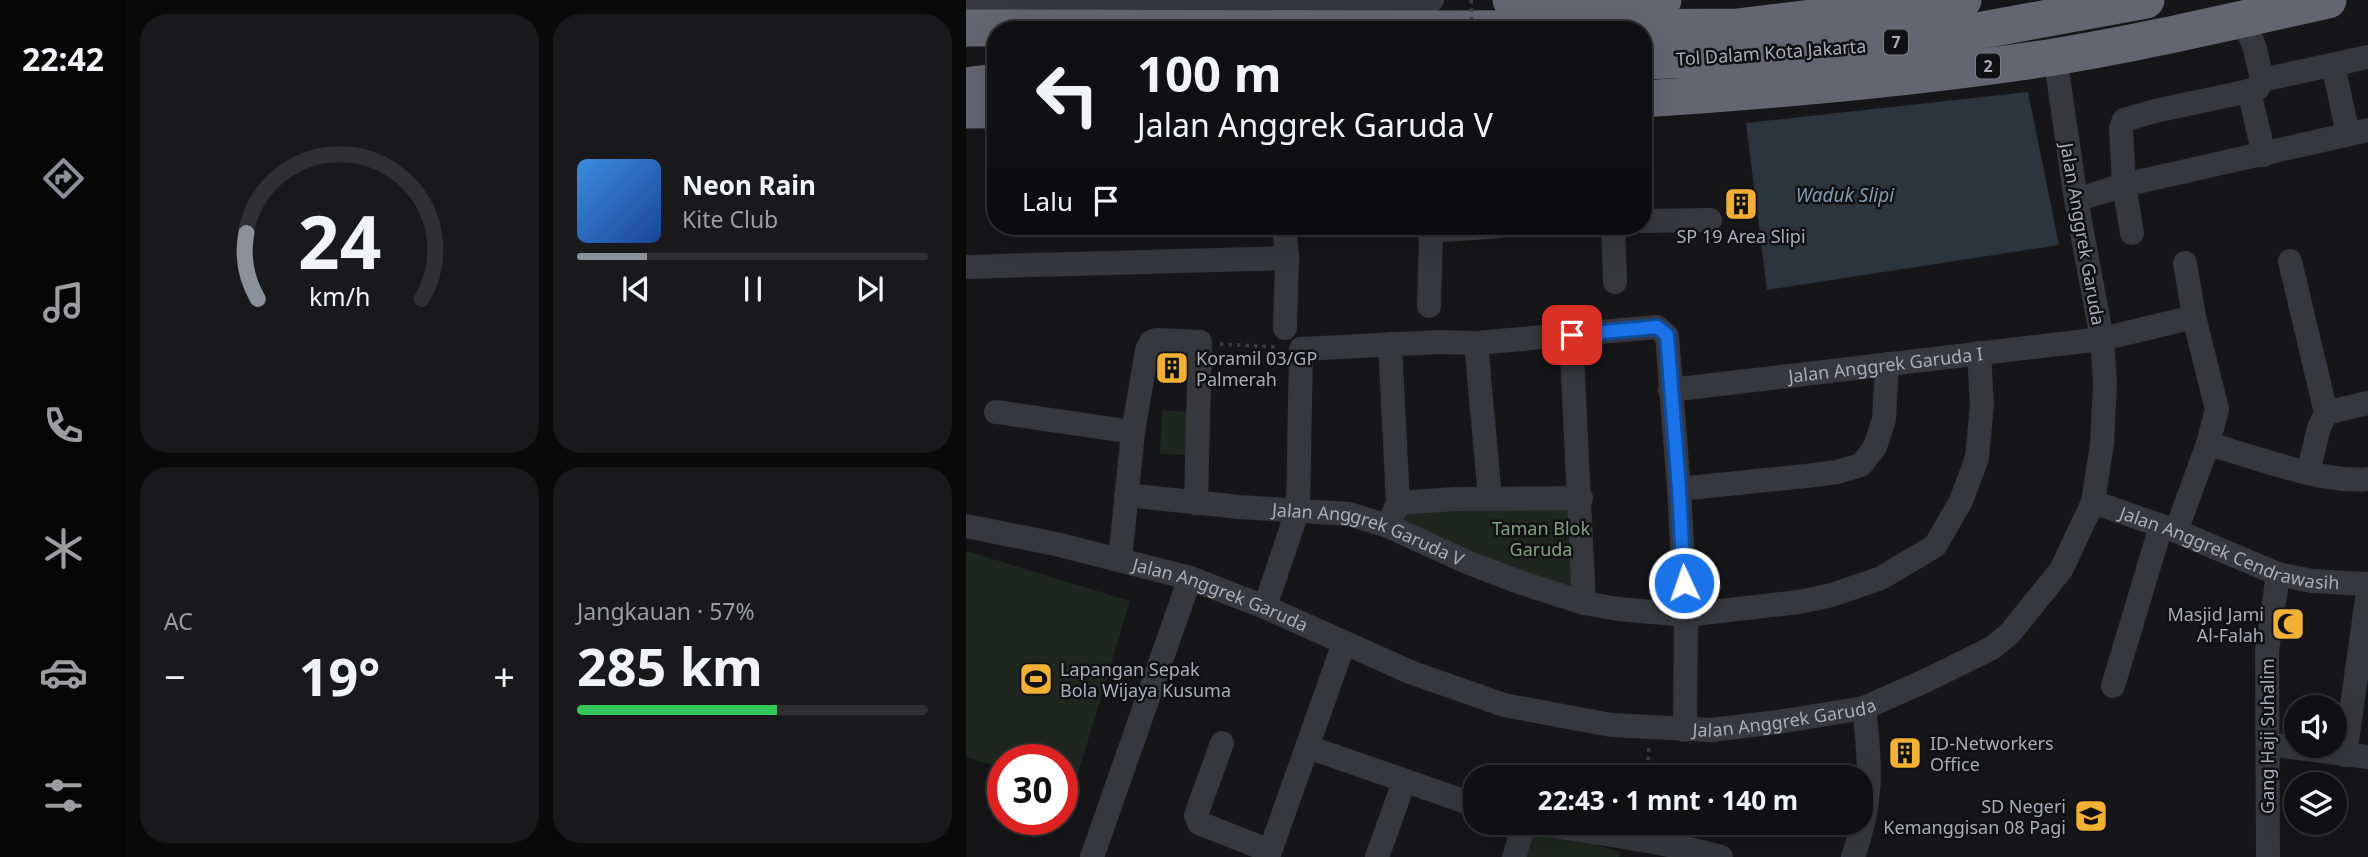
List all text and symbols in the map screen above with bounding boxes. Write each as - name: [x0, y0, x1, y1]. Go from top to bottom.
- road number: 7: [1884, 30, 1908, 54]
- street label: Tol Dalam Kota Jakarta: [1675, 33, 1867, 71]
- text: 22:42: [22, 37, 104, 80]
- text: 100 m: [1137, 40, 1282, 106]
- icon: left: [1022, 49, 1113, 140]
- road number: 2: [1976, 54, 2000, 78]
- text: Jalan Anggrek Garuda V: [1137, 103, 1493, 146]
- street label: Jalan Anggrek Garuda: [2055, 139, 2111, 327]
- icon: directions: [39, 154, 88, 203]
- text: Neon Rain: [682, 167, 816, 203]
- icon: arrive: [1087, 182, 1125, 220]
- water label: Waduk Slipi: [1796, 182, 1895, 208]
- text: Lalu: [1022, 183, 1073, 219]
- building icon: SP 19 Area Slipi: [1722, 185, 1760, 223]
- text: 24: [298, 192, 381, 291]
- text: Kite Club: [682, 203, 778, 235]
- place label: SP 19 Area Slipi: [1676, 224, 1806, 248]
- icon: previous: [617, 270, 655, 308]
- icon: pause: [734, 270, 772, 308]
- icon: next: [851, 270, 889, 308]
- icon: music: [39, 278, 88, 327]
- text: km/h: [309, 279, 370, 313]
- pin: [1542, 305, 1602, 365]
- icon: arrive: [1553, 316, 1591, 354]
- street label: Jalan Anggrek Garuda I: [1785, 341, 1984, 388]
- place label: Koramil 03/GP Palmerah: [1196, 346, 1317, 391]
- building icon: Koramil 03/GP Palmerah: [1153, 349, 1191, 387]
- icon: phone: [39, 401, 88, 450]
- street label: Jalan Anggrek Garuda V: [1269, 497, 1468, 571]
- street label: Jalan Anggrek Cendrawasih: [2115, 500, 2340, 594]
- park label: Taman Blok Garuda: [1492, 516, 1591, 561]
- icon: climate: [39, 524, 88, 573]
- position arrow: [1647, 546, 1721, 620]
- street label: Jalan Anggrek Garuda: [1128, 551, 1312, 637]
- text: Jangkauan · 57%: [577, 595, 755, 627]
- place label: Masjid Jami Al-Falah: [2167, 602, 2264, 647]
- text: AC: [164, 605, 193, 637]
- mosque icon: Masjid Jami Al-Falah: [2269, 605, 2307, 643]
- text: 285 km: [577, 630, 763, 701]
- text: 19°: [299, 640, 380, 711]
- icon: car: [39, 648, 88, 697]
- text: −: [164, 650, 186, 702]
- text: +: [493, 650, 515, 702]
- place label: Lapangan Sepak Bola Wijaya Kusuma: [1060, 657, 1231, 702]
- street label: Gang Haji Suhalim: [2255, 658, 2279, 814]
- sports icon: Lapangan Sepak Bola Wijaya Kusuma: [1017, 660, 1055, 698]
- street label: Jalan Anggrek Garuda: [1690, 692, 1880, 742]
- map controls: [2284, 695, 2347, 835]
- button: sound: [2284, 695, 2347, 758]
- place label: ID-Networkers Office: [1930, 731, 2054, 776]
- building icon: ID-Networkers Office: [1886, 734, 1924, 772]
- speed limit sign: 30: [987, 744, 1078, 835]
- icon: filters: [39, 771, 88, 820]
- button: layers: [2284, 772, 2347, 835]
- text: 22:43 · 1 mnt · 140 m: [1538, 782, 1798, 818]
- place label: SD Negeri Kemanggisan 08 Pagi: [1883, 794, 2066, 839]
- school or university icon: SD Negeri Kemanggisan 08 Pagi: [2072, 797, 2110, 835]

